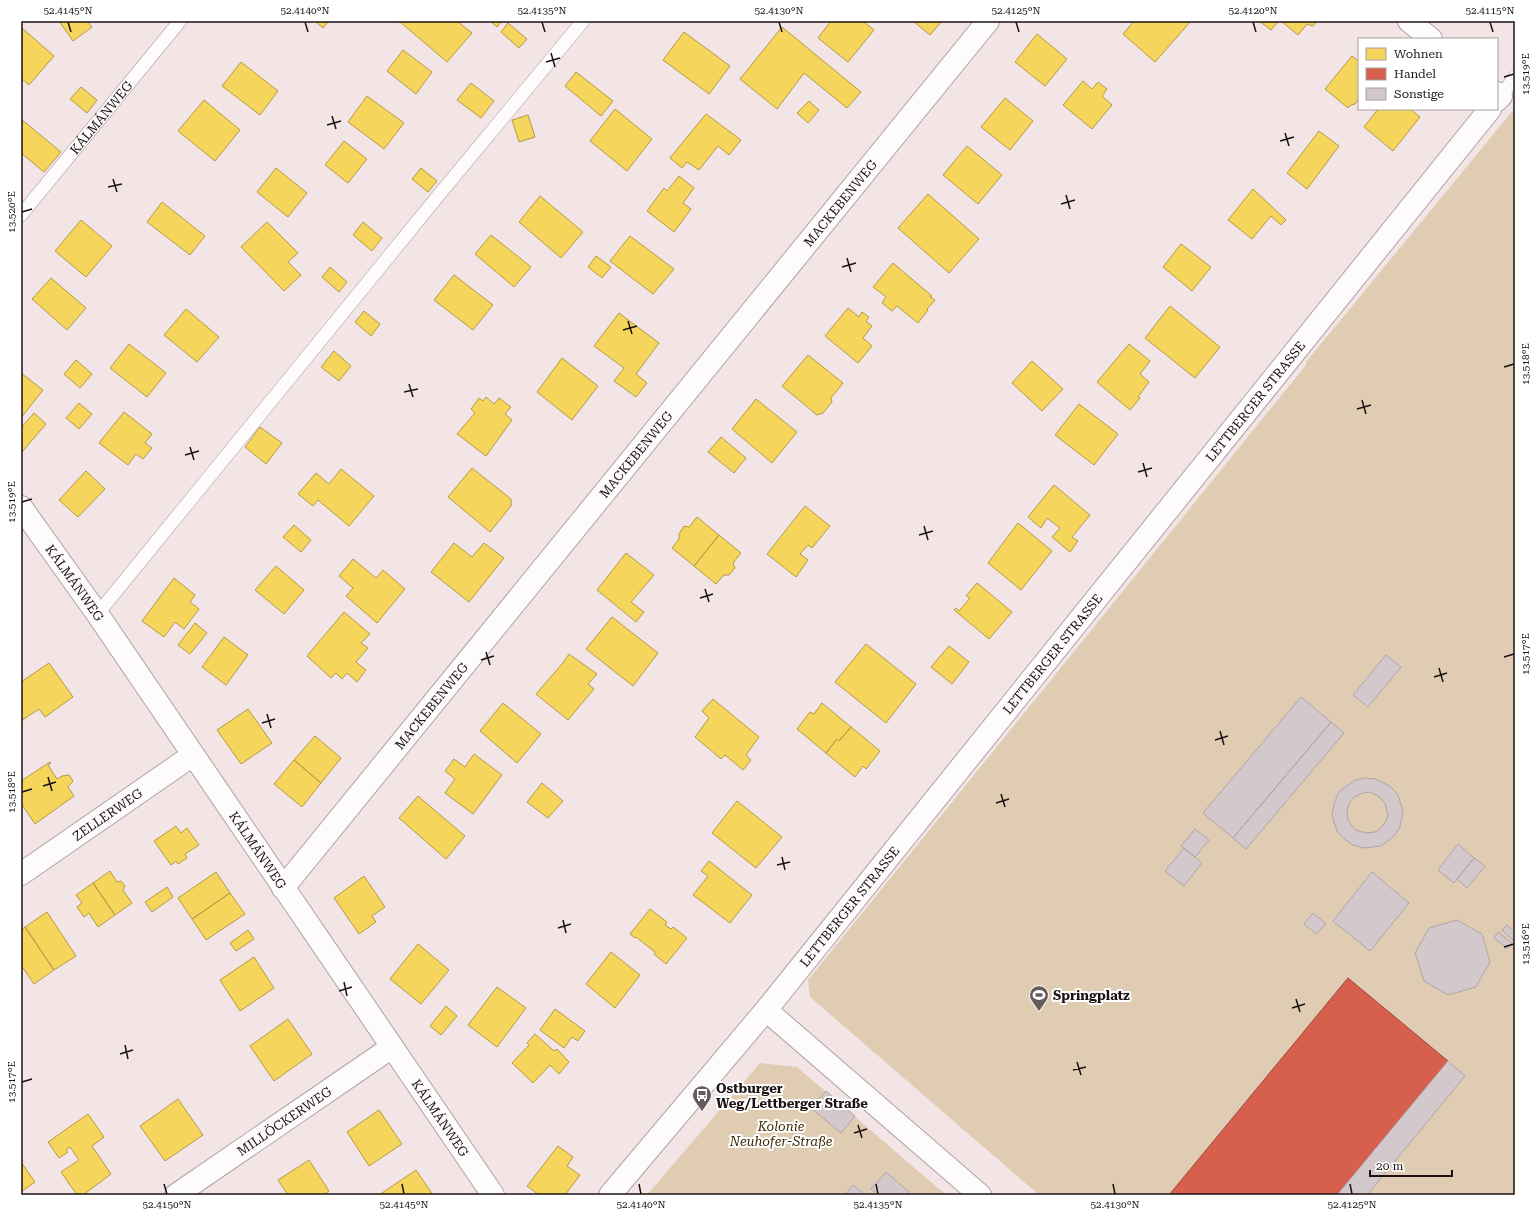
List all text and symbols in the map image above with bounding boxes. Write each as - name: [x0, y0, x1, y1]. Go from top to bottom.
- text: 52.4145°N: [43, 5, 93, 16]
- text: 52.4140°N: [280, 5, 330, 16]
- text: 52.4135°N: [517, 5, 567, 16]
- text: 52.4130°N: [754, 5, 804, 16]
- text: 52.4125°N: [991, 5, 1041, 16]
- text: 52.4120°N: [1228, 5, 1278, 16]
- text: 52.4115°N: [1465, 5, 1515, 16]
- legend: [1358, 38, 1498, 110]
- text: Wohnen: [1394, 47, 1443, 61]
- text: 13.519°E: [1520, 53, 1531, 95]
- text: Handel: [1394, 67, 1436, 81]
- street label: KÁLMÁNWEG: [67, 78, 136, 158]
- text: Sonstige: [1394, 87, 1444, 101]
- street label: MACKEBENWEG: [801, 157, 880, 250]
- text: 13.520°E: [6, 191, 17, 233]
- street label: LETTBERGER STRASSE: [1203, 338, 1308, 465]
- text: 13.518°E: [1520, 343, 1531, 385]
- street label: MACKEBENWEG: [596, 408, 676, 501]
- text: 13.519°E: [6, 481, 17, 523]
- street label: KÁLMÁNWEG: [42, 542, 107, 624]
- street label: LETTBERGER STRASSE: [1000, 591, 1105, 717]
- text: 13.517°E: [1520, 633, 1531, 675]
- street label: MACKEBENWEG: [392, 660, 471, 752]
- text: 13.518°E: [6, 771, 17, 813]
- street label: ZELLERWEG: [70, 785, 145, 844]
- street label: KÁLMÁNWEG: [226, 809, 289, 892]
- street label: LETTBERGER STRASSE: [797, 843, 903, 970]
- text: 13.516°E: [1520, 923, 1531, 965]
- sports icon: Springplatz: [1028, 984, 1050, 1012]
- place label: Springplatz: [1053, 988, 1130, 1003]
- text: 13.517°E: [6, 1061, 17, 1103]
- street label: KÁLMÁNWEG: [408, 1077, 472, 1160]
- place label: Ostburger Weg/Lettberger Straße: [716, 1081, 868, 1111]
- street label: MILLÖCKERWEG: [234, 1084, 334, 1159]
- bus stop icon: Ostburger Weg/Lettberger Straße: [691, 1084, 713, 1112]
- park label: Kolonie Neuhofer-Straße: [729, 1119, 833, 1149]
- scale bar: [1370, 1152, 1452, 1178]
- text: 20 m: [1376, 1159, 1403, 1173]
- text: 52.4150°N: [142, 1199, 192, 1210]
- text: 52.4145°N: [379, 1199, 429, 1210]
- text: 52.4140°N: [616, 1199, 666, 1210]
- text: 52.4135°N: [853, 1199, 903, 1210]
- text: 52.4130°N: [1090, 1199, 1140, 1210]
- text: 52.4125°N: [1327, 1199, 1377, 1210]

